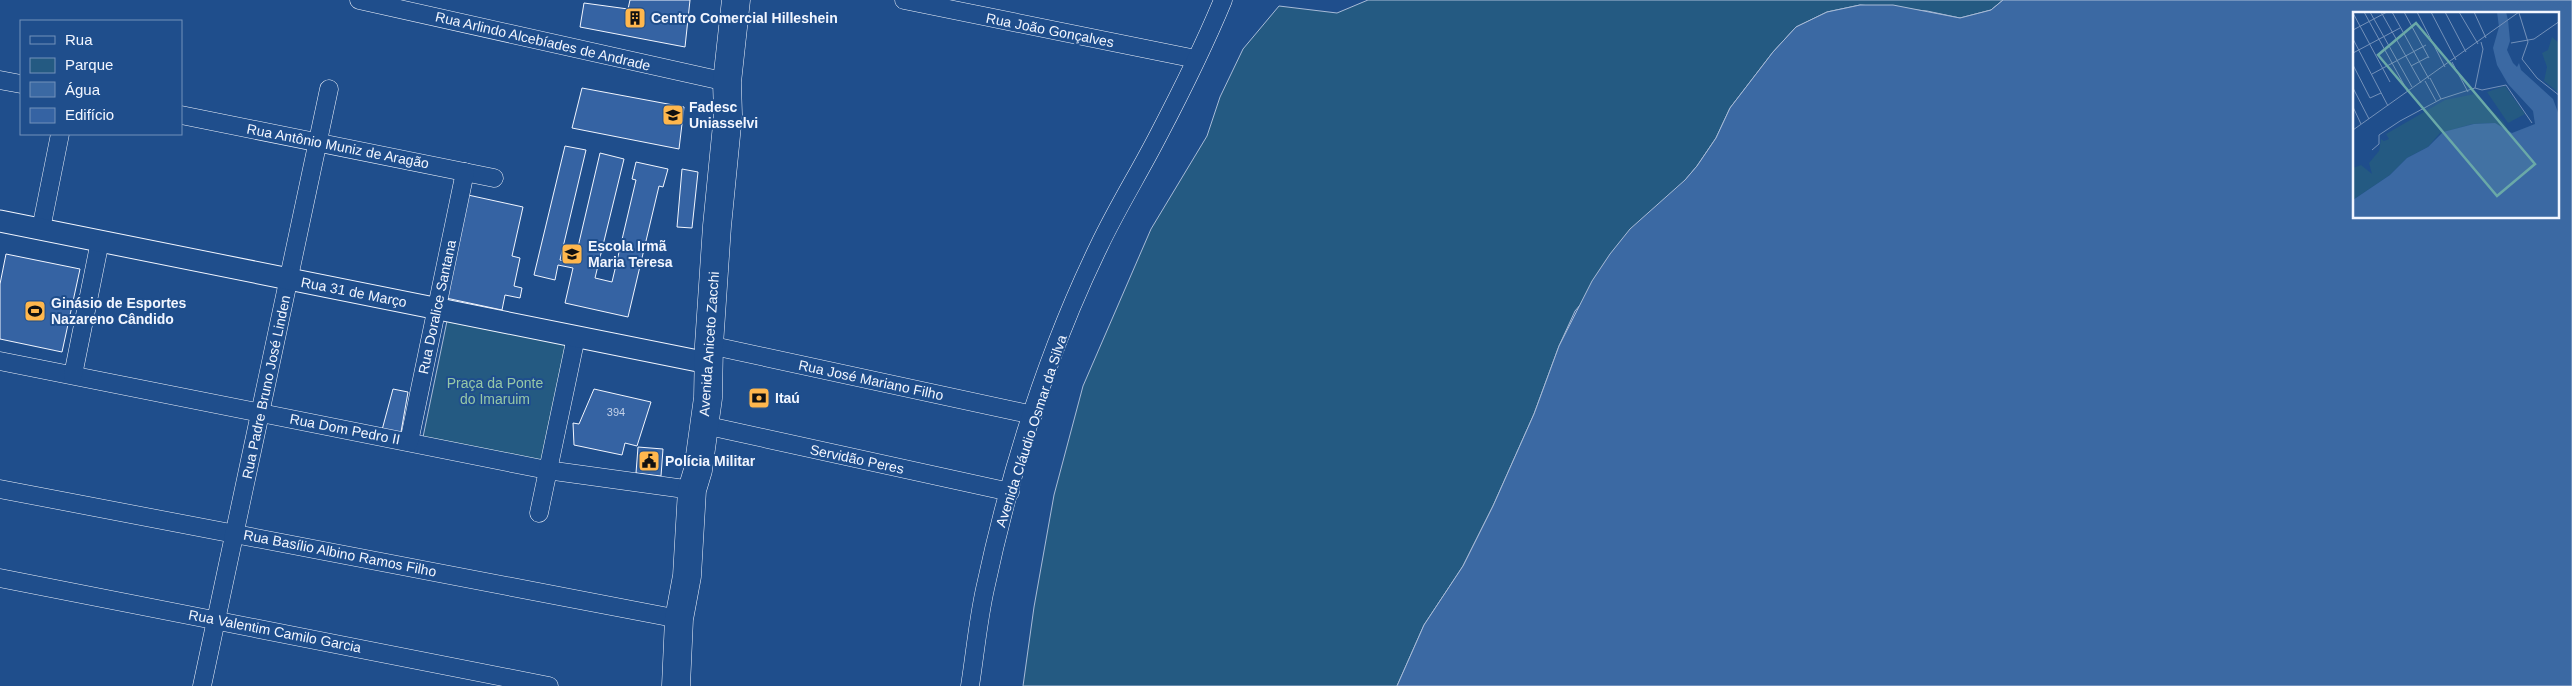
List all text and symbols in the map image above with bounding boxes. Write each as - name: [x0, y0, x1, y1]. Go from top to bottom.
- building icon: Centro Comercial Hilleshein: [623, 6, 647, 30]
- street label: Rua Arlindo Alcebíades de Andrade: [434, 8, 652, 74]
- place label: Centro Comercial Hilleshein: [651, 10, 838, 26]
- street label: Rua João Gonçalves: [985, 10, 1115, 50]
- inset map: [2353, 12, 2560, 219]
- legend: [20, 20, 182, 135]
- text: Rua: [65, 31, 93, 48]
- text: Parque: [65, 56, 113, 73]
- text: Água: [65, 81, 101, 98]
- place label: Fadesc Uniasselvi: [689, 99, 758, 131]
- school or university icon: Fadesc Uniasselvi: [661, 103, 685, 127]
- text: Edifício: [65, 106, 114, 123]
- street label: Rua Antônio Muniz de Aragão: [246, 120, 431, 172]
- street label: Rua Doralice Santana: [415, 238, 459, 376]
- place label: Escola Irmã Maria Teresa: [588, 238, 673, 270]
- school or university icon: Escola Irmã Maria Teresa: [560, 242, 584, 266]
- street label: Avenida Aniceto Zacchi: [696, 271, 722, 417]
- street label: Rua 31 de Março: [300, 274, 408, 310]
- street label: Rua Padre Bruno José Linden: [239, 294, 293, 480]
- place label: Ginásio de Esportes Nazareno Cândido: [51, 295, 187, 327]
- sports icon: Ginásio de Esportes Nazareno Cândido: [23, 299, 47, 323]
- street label: Avenida Cláudio Osmar da Silva: [992, 333, 1070, 529]
- street label: Rua José Mariano Filho: [797, 357, 945, 403]
- park label: Praça da Ponte do Imaruim: [447, 375, 543, 407]
- bank icon: Itaú: [747, 386, 771, 410]
- place label: Itaú: [775, 390, 800, 406]
- house number: 394: [607, 406, 625, 418]
- street label: Rua Dom Pedro II: [288, 410, 402, 448]
- street label: Servidão Peres: [809, 441, 905, 477]
- public building icon: Polícia Militar: [637, 449, 661, 473]
- place label: Polícia Militar: [665, 453, 756, 469]
- street label: Rua Basílio Albino Ramos Filho: [242, 526, 438, 580]
- street label: Rua Valentim Camilo Garcia: [187, 606, 363, 656]

